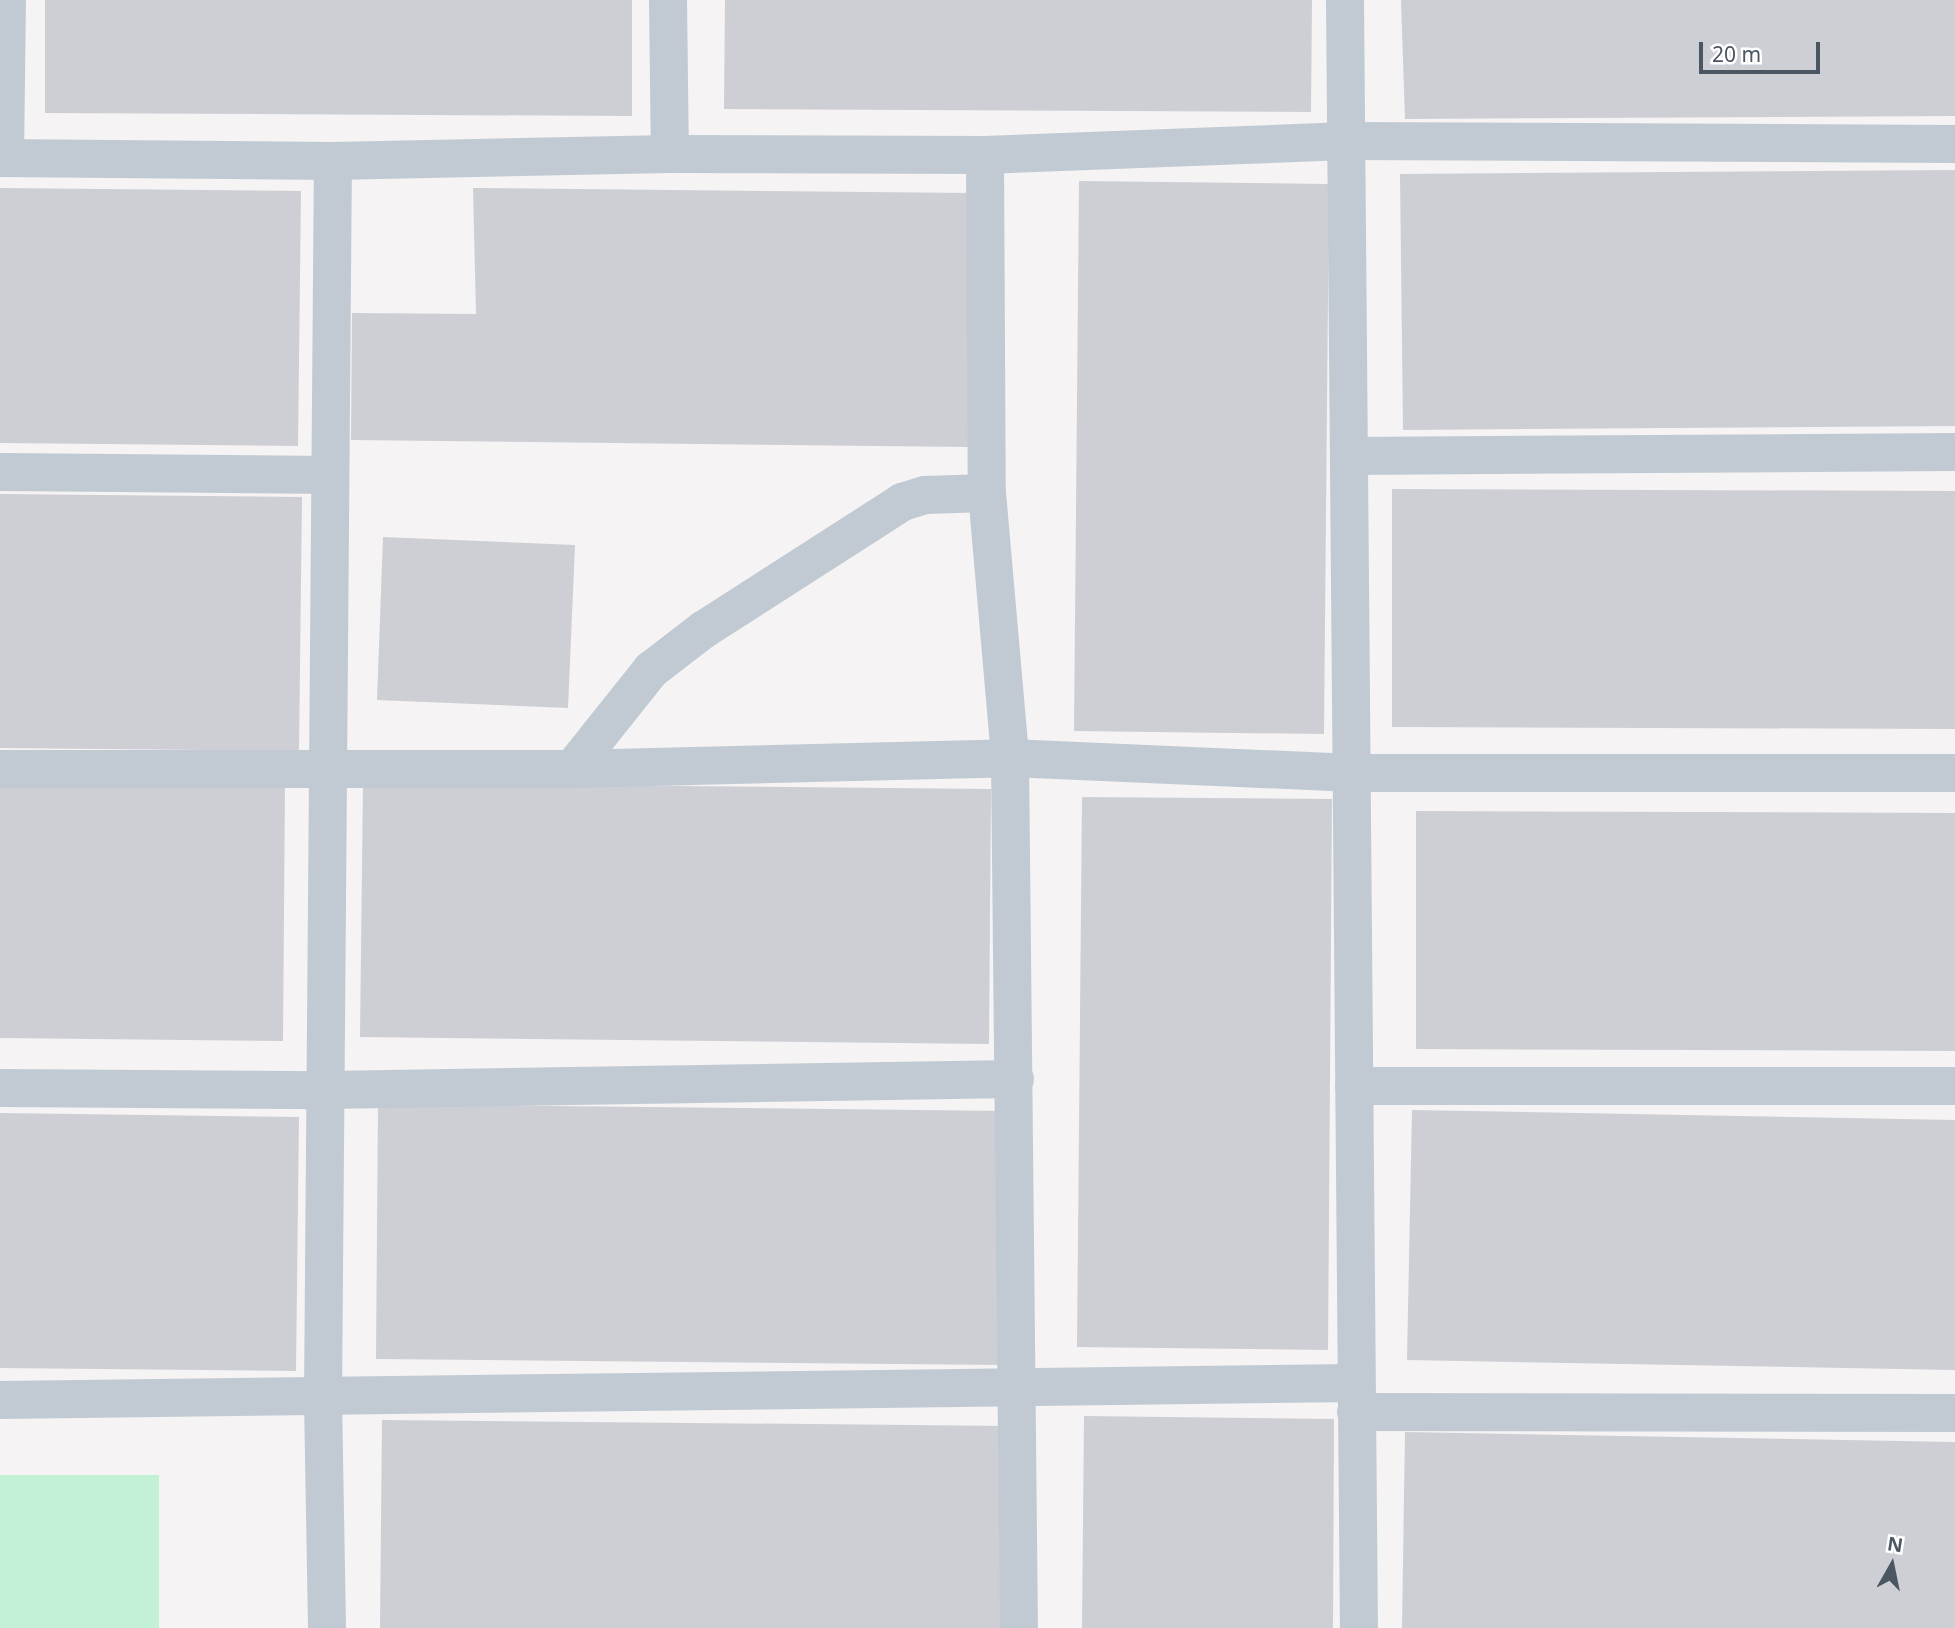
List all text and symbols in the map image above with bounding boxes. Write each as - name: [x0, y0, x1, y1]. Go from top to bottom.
- scale bar: [1703, 28, 1824, 72]
- text: 20 m: [1712, 40, 1761, 68]
- north arrow: [1857, 1530, 1927, 1600]
- text: N: [1886, 1530, 1905, 1558]

